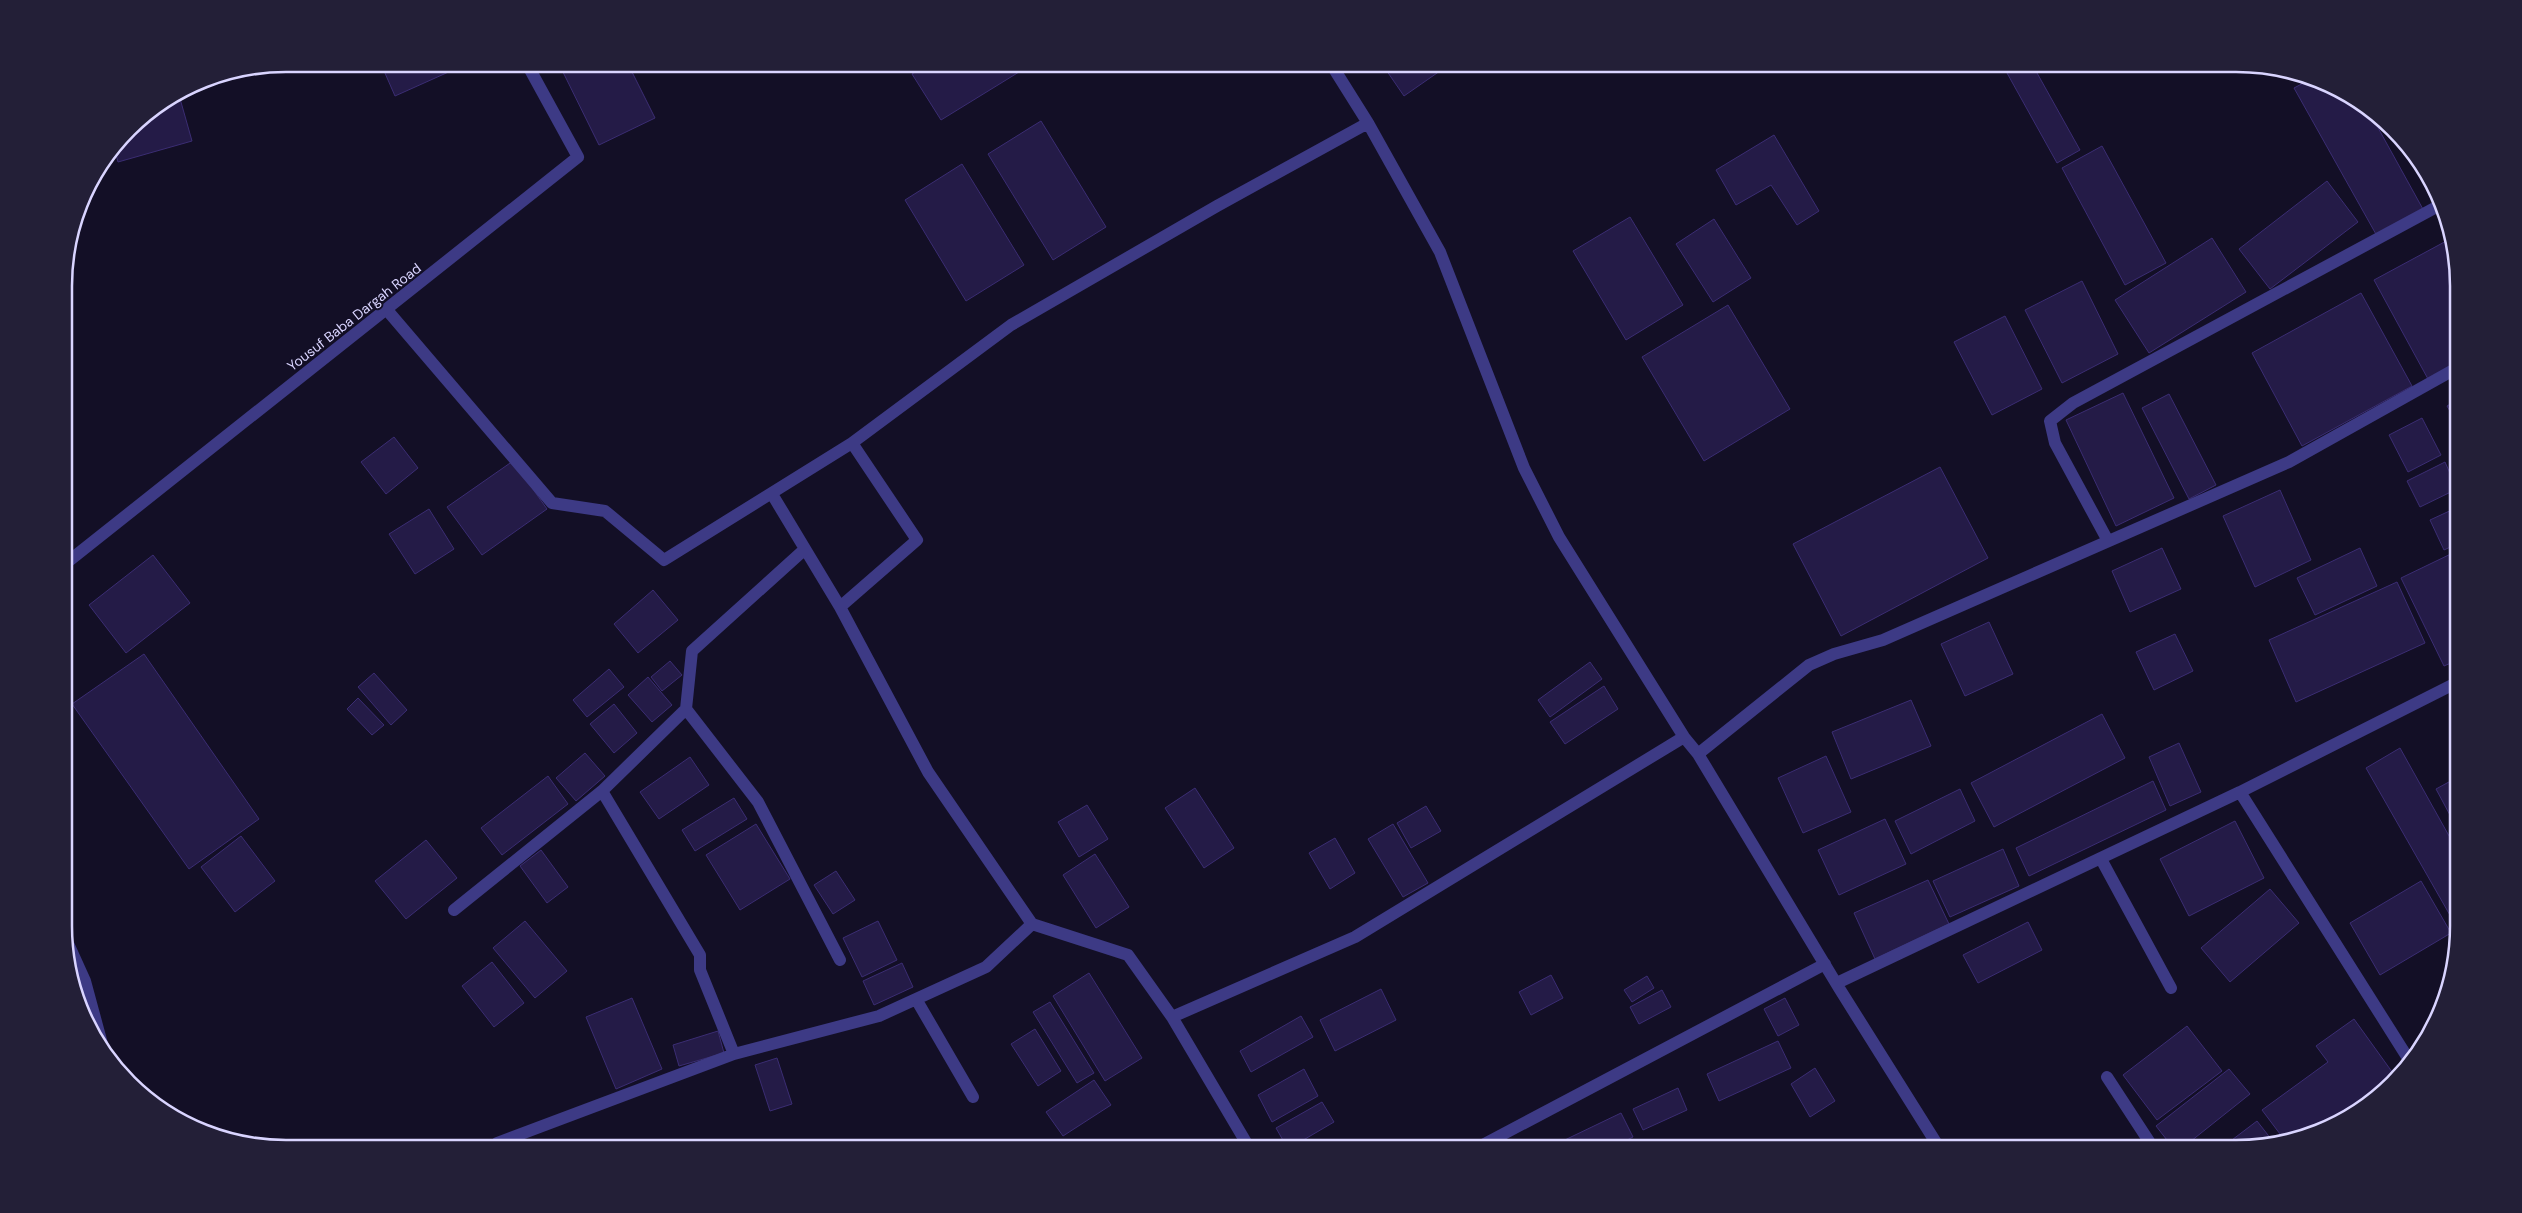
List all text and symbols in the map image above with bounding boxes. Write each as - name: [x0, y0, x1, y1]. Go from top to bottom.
- street label: Yousuf Baba Dargah Road: [283, 259, 425, 375]

